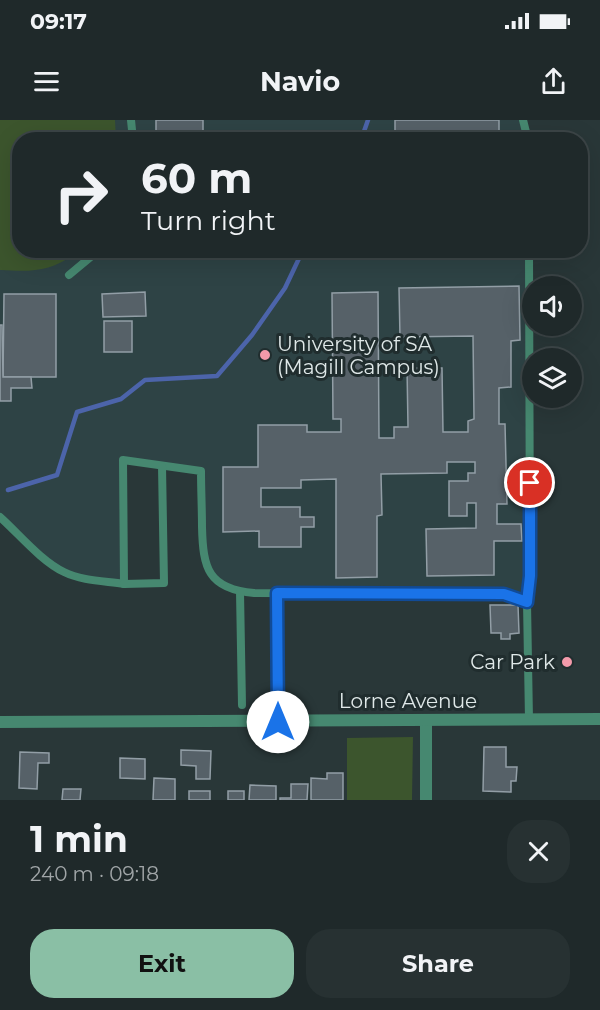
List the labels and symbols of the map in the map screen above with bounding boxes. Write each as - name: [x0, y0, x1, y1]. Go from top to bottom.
- place label: University of SA (Magill Campus): [277, 332, 440, 379]
- marker: University of SA (Magill Campus): [258, 348, 272, 362]
- pin: [504, 457, 555, 508]
- place label: Car Park: [470, 650, 555, 674]
- marker: Car Park: [560, 655, 574, 669]
- street label: Lorne Avenue: [339, 689, 477, 713]
- position arrow: [246, 690, 310, 754]

